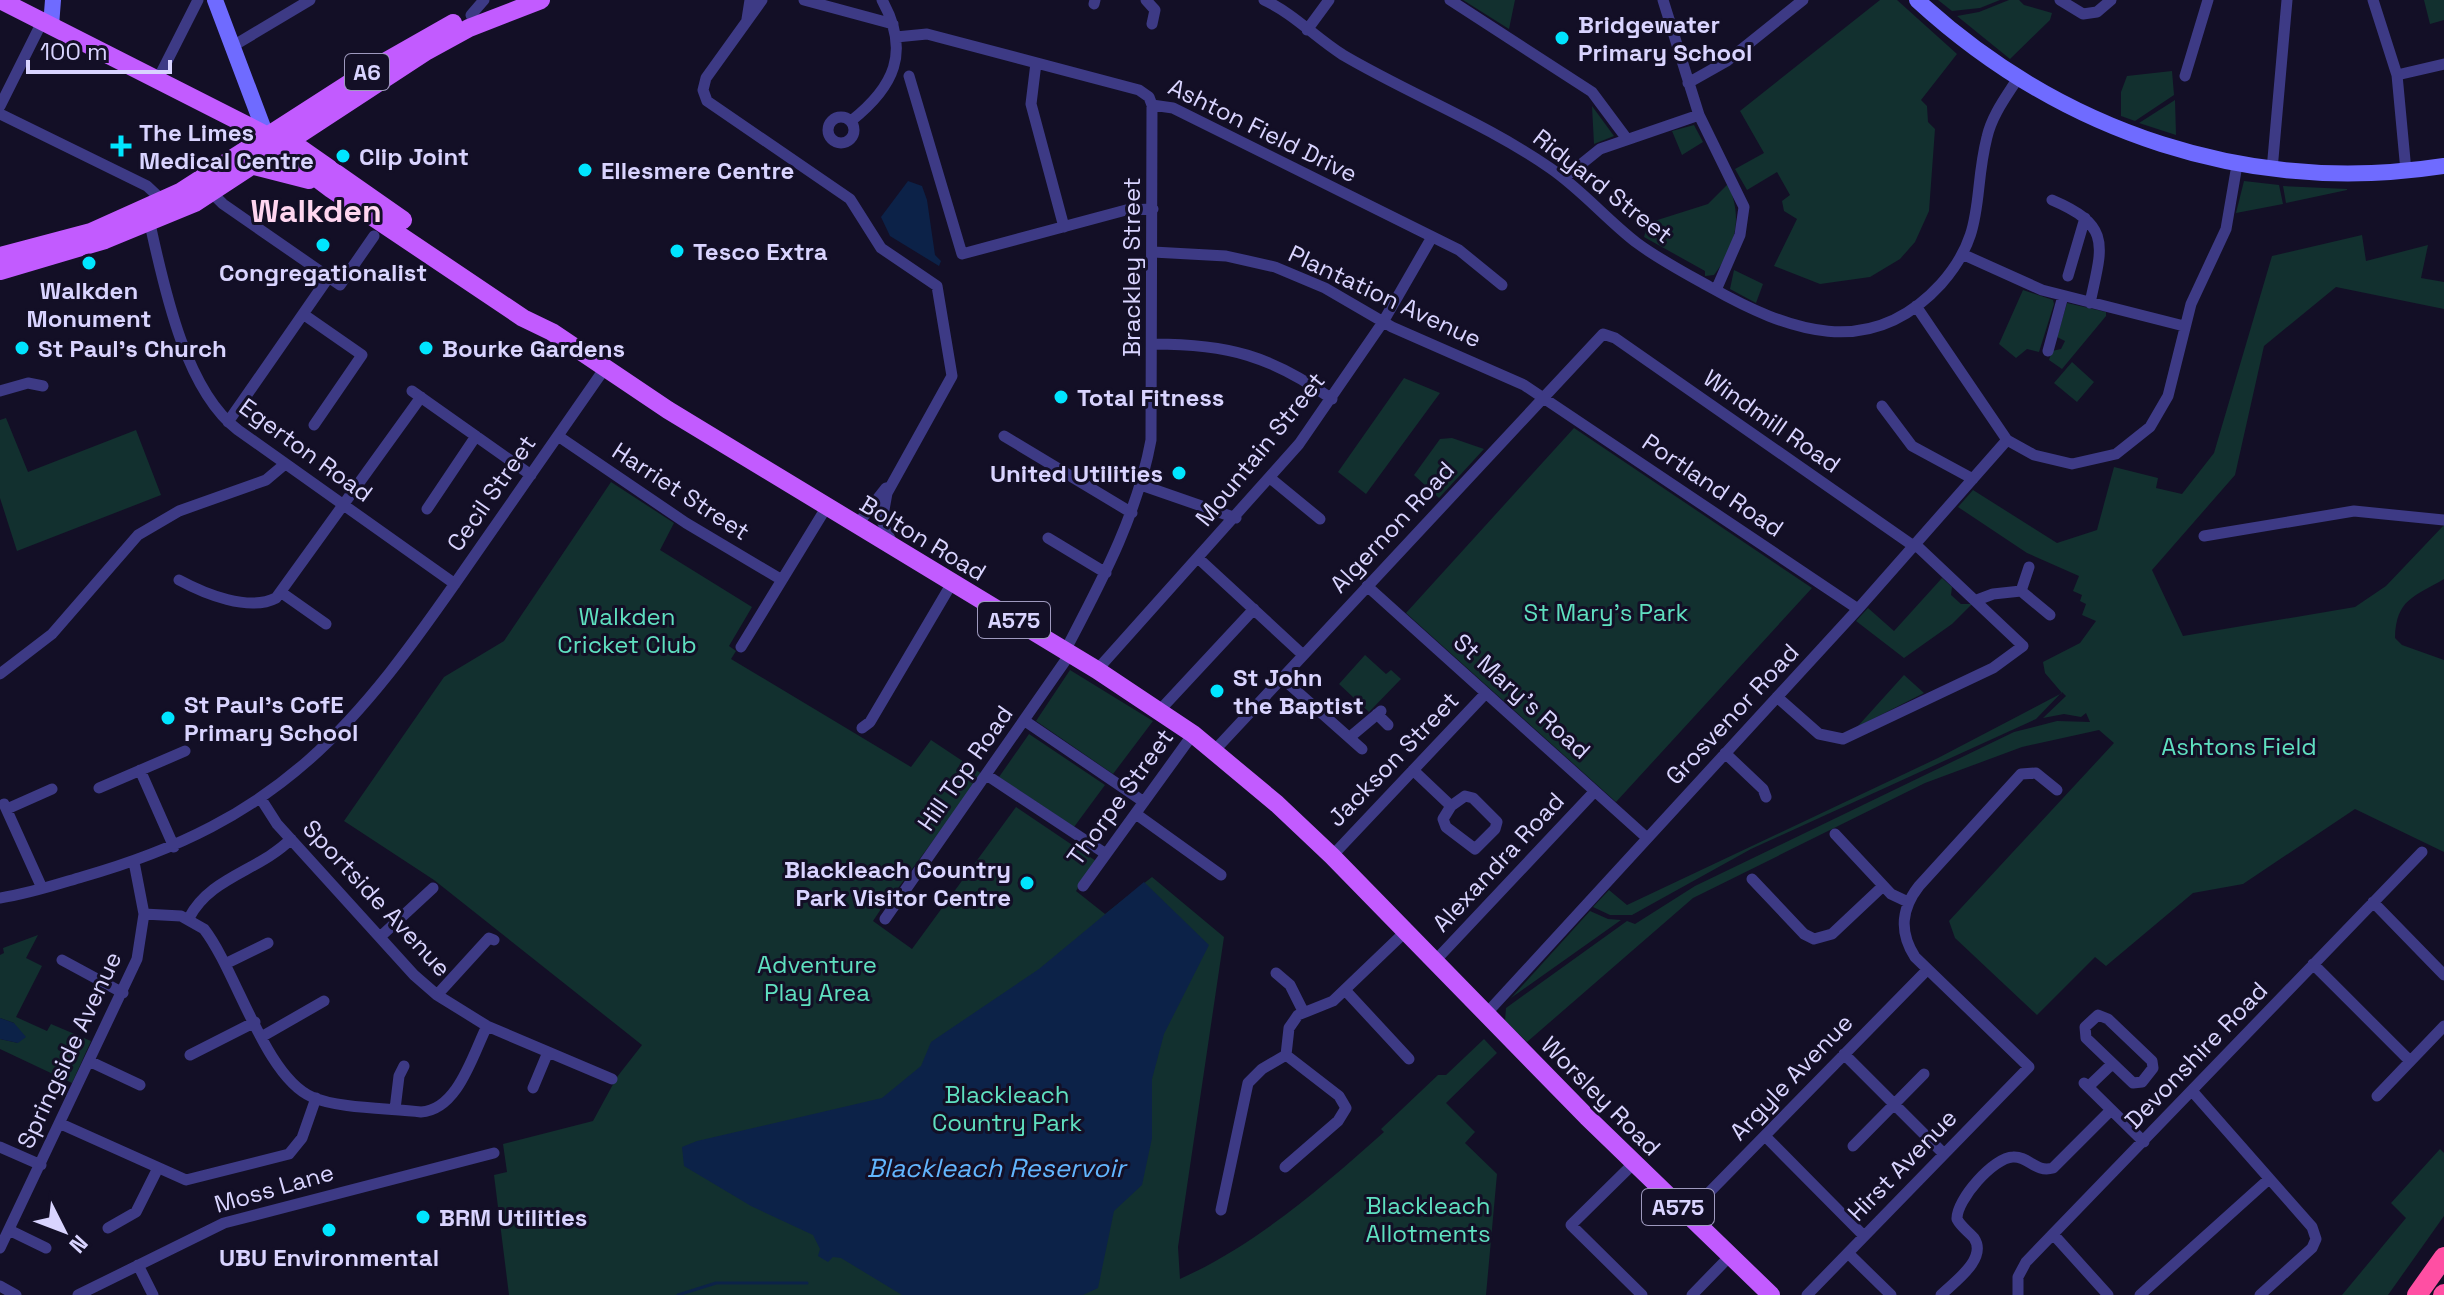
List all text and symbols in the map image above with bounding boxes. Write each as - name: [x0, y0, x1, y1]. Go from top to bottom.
- place label: Bridgewater Primary School: [1578, 9, 1752, 68]
- scale bar: [28, 24, 170, 74]
- marker: Bridgewater Primary School: [1553, 29, 1571, 47]
- text: 100 m: [40, 36, 108, 67]
- road number: A6: [345, 54, 389, 90]
- street label: Ashton Field Drive: [1163, 71, 1363, 189]
- place label: The Limes Medical Centre: [139, 117, 314, 176]
- street label: Ridyard Street: [1527, 122, 1679, 250]
- marker: The Limes Medical Centre: [110, 135, 132, 157]
- place label: Clip Joint: [359, 141, 469, 172]
- marker: Clip Joint: [334, 147, 352, 165]
- place label: Ellesmere Centre: [601, 155, 794, 186]
- marker: Ellesmere Centre: [576, 161, 594, 179]
- street label: Brackley Street: [1116, 177, 1147, 357]
- district label: Walkden: [250, 191, 382, 231]
- marker: Congregationalist: [314, 236, 332, 254]
- place label: Tesco Extra: [693, 236, 828, 267]
- street label: Plantation Avenue: [1283, 238, 1487, 354]
- marker: Tesco Extra: [668, 242, 686, 260]
- marker: Walkden Monument: [80, 254, 98, 272]
- place label: Congregationalist: [219, 257, 427, 288]
- place label: Walkden Monument: [27, 275, 151, 334]
- place label: St Paul's Church: [38, 333, 227, 364]
- place label: Bourke Gardens: [442, 333, 625, 364]
- marker: St Paul's Church: [13, 339, 31, 357]
- marker: Bourke Gardens: [417, 339, 435, 357]
- street label: Windmill Road: [1697, 362, 1847, 480]
- street label: Mountain Street: [1188, 366, 1332, 532]
- place label: Total Fitness: [1077, 382, 1224, 413]
- marker: Total Fitness: [1052, 388, 1070, 406]
- street label: Egerton Road: [233, 391, 379, 509]
- street label: Portland Road: [1636, 426, 1790, 544]
- street label: Cecil Street: [440, 429, 542, 557]
- street label: Harriet Street: [606, 435, 756, 547]
- street label: Algernon Road: [1323, 455, 1461, 599]
- place label: United Utilities: [990, 458, 1163, 489]
- marker: United Utilities: [1170, 464, 1188, 482]
- street label: Bolton Road: [854, 488, 992, 588]
- park label: St Mary's Park: [1524, 597, 1689, 628]
- park label: Walkden Cricket Club: [557, 601, 697, 660]
- road number: A575: [978, 602, 1050, 638]
- street label: St Mary's Road: [1447, 626, 1597, 766]
- street label: Grosvenor Road: [1659, 637, 1805, 791]
- place label: St John the Baptist: [1233, 662, 1364, 721]
- marker: St John the Baptist: [1208, 682, 1226, 700]
- street label: Jackson Street: [1321, 685, 1465, 833]
- place label: St Paul's CofE Primary School: [184, 689, 358, 748]
- street label: Hill Top Road: [910, 699, 1020, 837]
- marker: St Paul's CofE Primary School: [159, 709, 177, 727]
- street label: Thorpe Street: [1060, 722, 1180, 872]
- park label: Ashtons Field: [2161, 731, 2317, 762]
- street label: Alexandra Road: [1425, 786, 1571, 938]
- street label: Sportside Avenue: [296, 813, 458, 983]
- place label: Blackleach Country Park Visitor Centre: [784, 854, 1011, 913]
- marker: Blackleach Country Park Visitor Centre: [1018, 874, 1036, 892]
- street label: Springside Avenue: [10, 946, 128, 1154]
- park label: Adventure Play Area: [757, 949, 877, 1008]
- street label: Devonshire Road: [2118, 975, 2274, 1135]
- street label: Argyle Avenue: [1723, 1007, 1859, 1147]
- street label: Worsley Road: [1535, 1030, 1667, 1162]
- park label: Blackleach Country Park: [932, 1079, 1082, 1138]
- street label: Hirst Avenue: [1841, 1102, 1963, 1228]
- water label: Blackleach Reservoir: [867, 1151, 1129, 1185]
- street label: Moss Lane: [211, 1156, 337, 1220]
- road number: A575: [1642, 1189, 1714, 1225]
- park label: Blackleach Allotments: [1365, 1190, 1491, 1249]
- north arrow: [24, 1191, 104, 1271]
- place label: BRM Utilities: [439, 1202, 587, 1233]
- marker: BRM Utilities: [414, 1208, 432, 1226]
- marker: UBU Environmental: [320, 1221, 338, 1239]
- text: N: [64, 1230, 94, 1259]
- place label: UBU Environmental: [219, 1242, 439, 1273]

